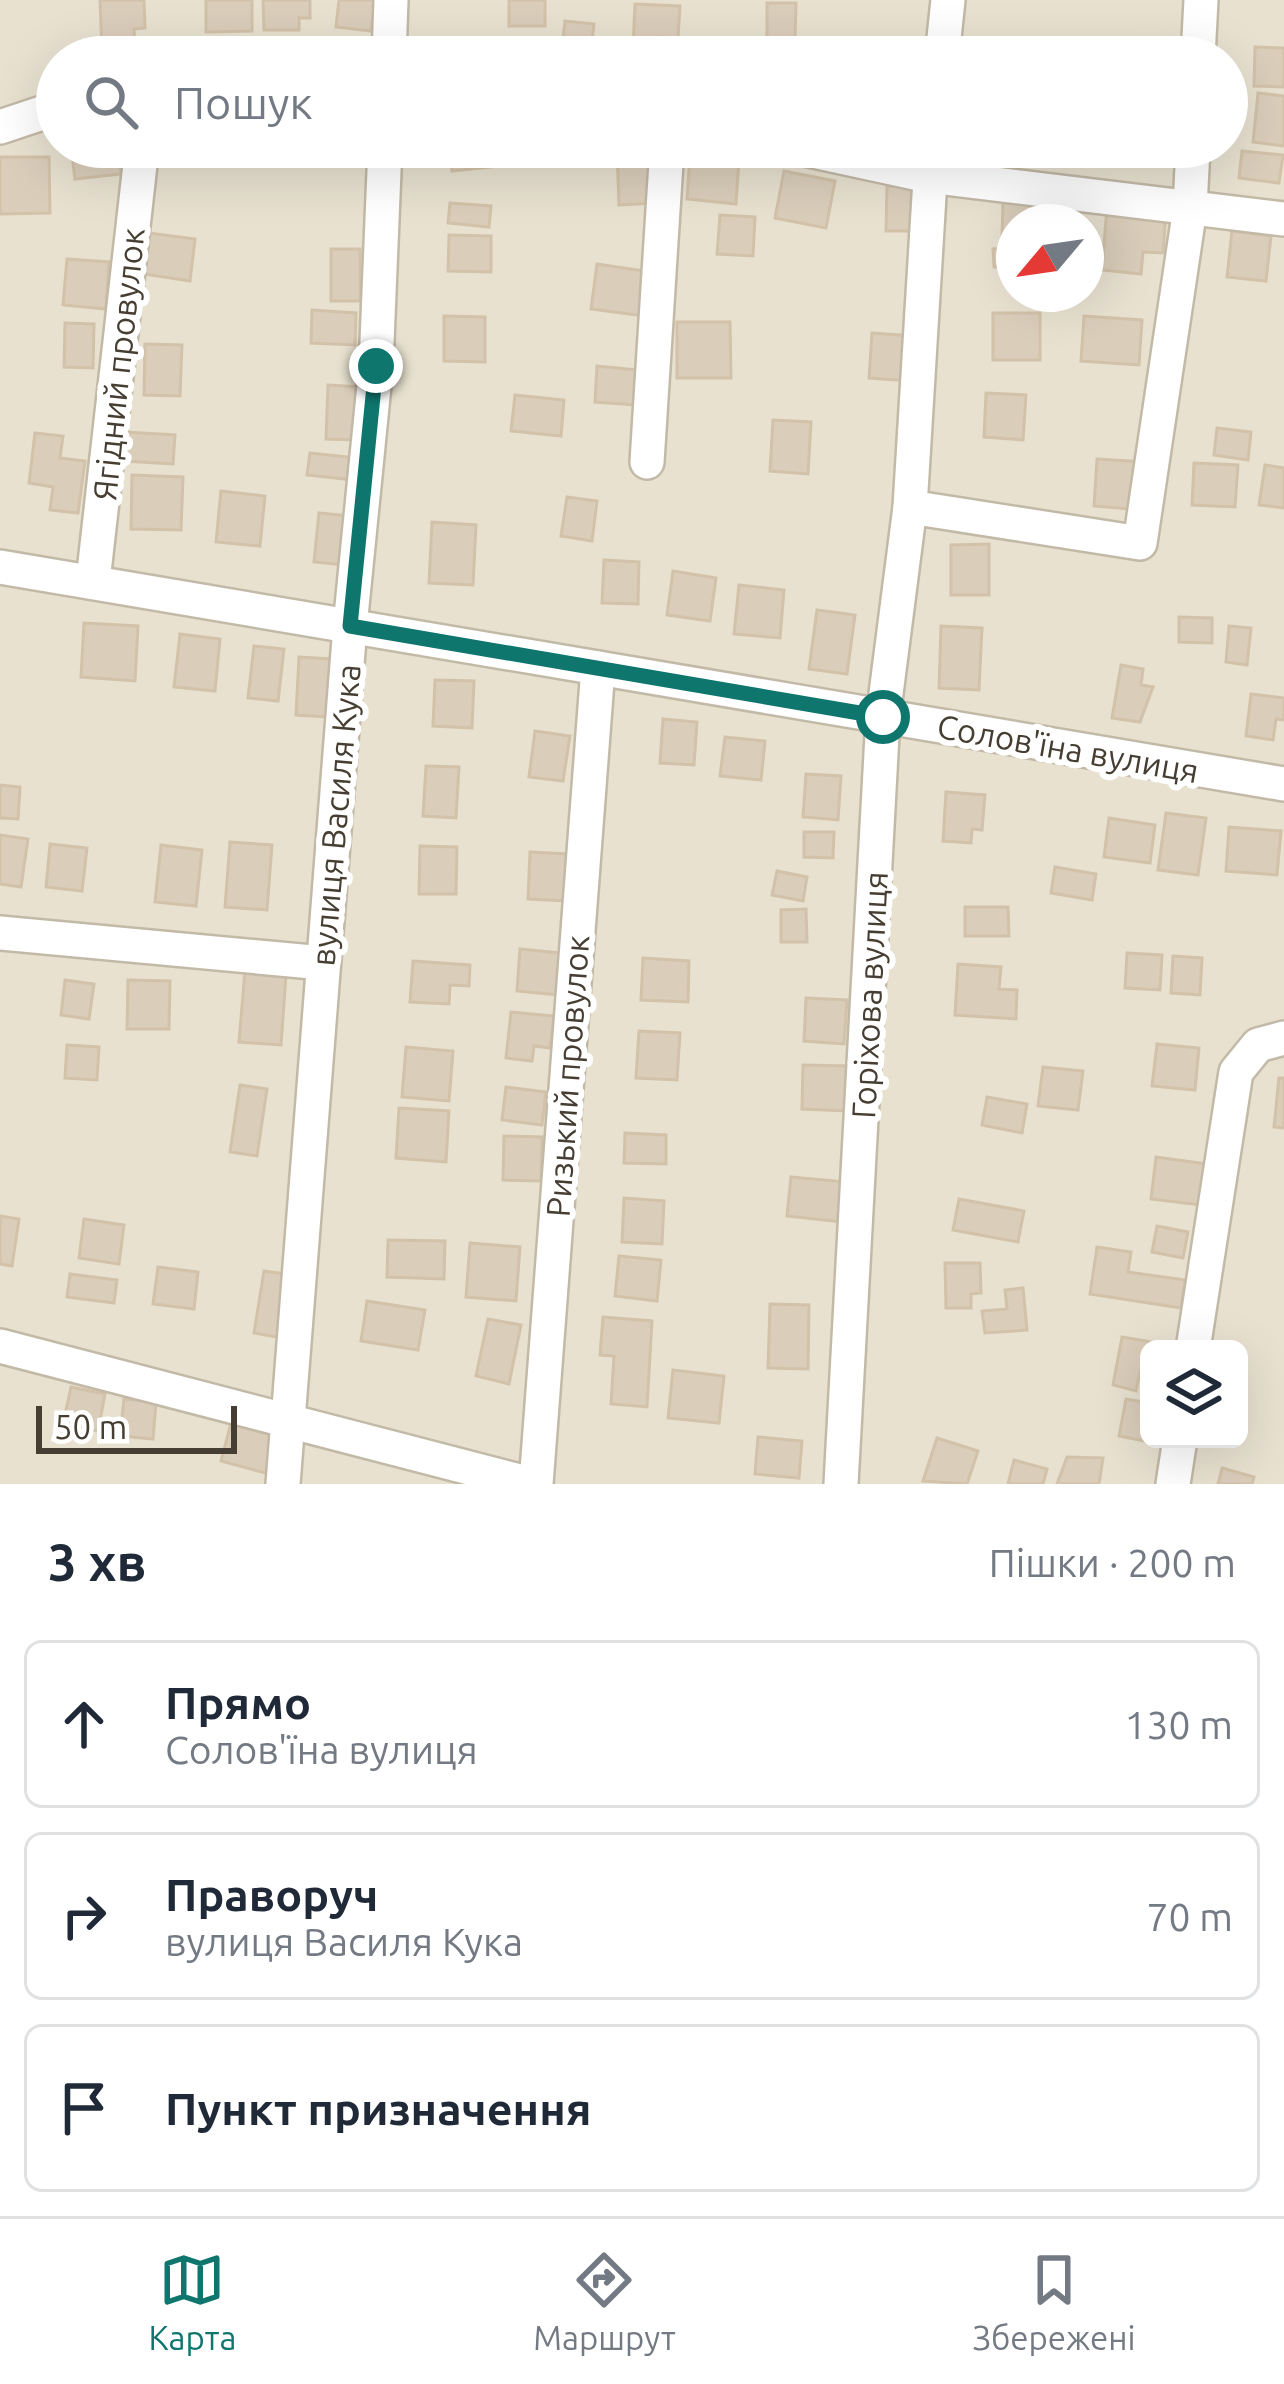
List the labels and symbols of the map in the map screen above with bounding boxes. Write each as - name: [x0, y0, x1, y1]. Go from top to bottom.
- north arrow: [996, 204, 1104, 312]
- street label: Ягідний провулок: [85, 226, 151, 502]
- route end: [349, 339, 403, 393]
- street label: вулиця Василя Кука: [303, 662, 367, 968]
- route start: [856, 690, 910, 744]
- street label: Солов'їна вулиця: [934, 707, 1202, 789]
- street label: Горіхова вулиця: [844, 871, 894, 1119]
- street label: Ризький провулок: [539, 934, 595, 1218]
- scale bar: [36, 1400, 237, 1453]

